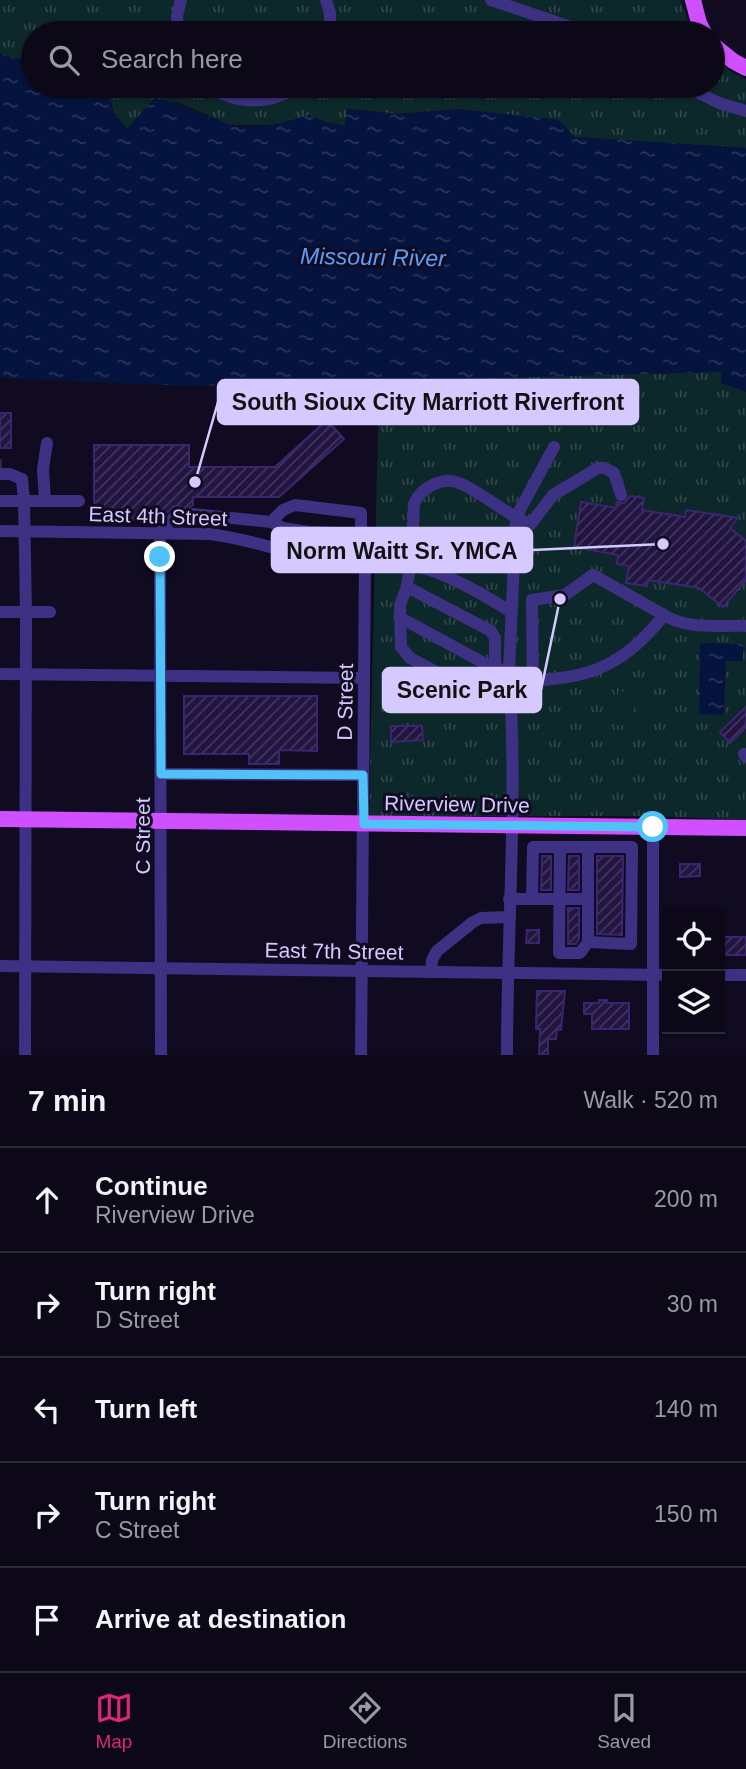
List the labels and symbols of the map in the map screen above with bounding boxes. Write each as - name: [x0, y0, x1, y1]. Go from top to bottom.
- water label: Missouri River: [300, 243, 447, 271]
- callout: South Sioux City Marriott Riverfront: [218, 380, 638, 424]
- text: South Sioux City Marriott Riverfront: [232, 389, 624, 415]
- street label: East 4th Street: [88, 502, 228, 530]
- callout: Norm Waitt Sr. YMCA: [272, 528, 532, 572]
- text: Norm Waitt Sr. YMCA: [286, 538, 518, 564]
- route end: [144, 541, 175, 572]
- street label: D Street: [333, 663, 357, 741]
- callout: Scenic Park: [383, 668, 541, 712]
- text: Scenic Park: [397, 677, 527, 703]
- street label: Riverview Drive: [384, 791, 530, 817]
- street label: C Street: [131, 797, 154, 875]
- route start: [637, 811, 668, 842]
- street label: East 7th Street: [264, 938, 404, 964]

